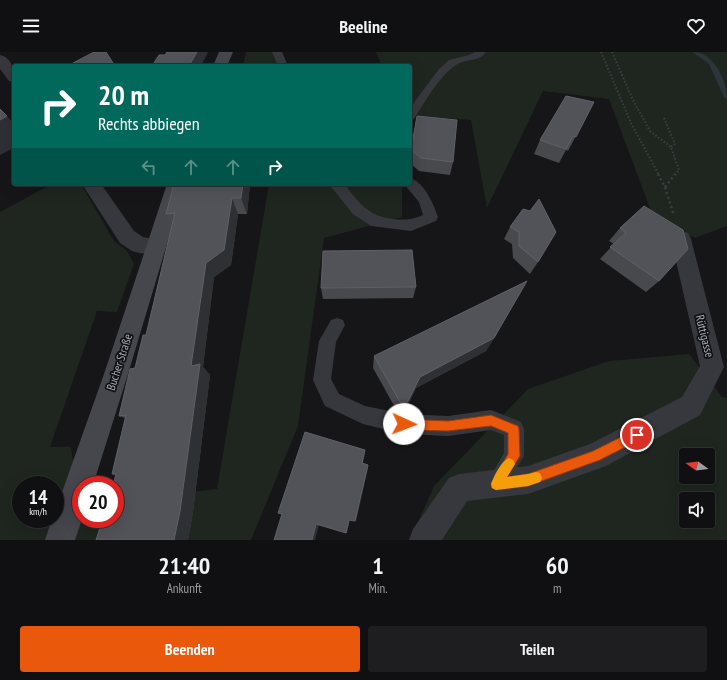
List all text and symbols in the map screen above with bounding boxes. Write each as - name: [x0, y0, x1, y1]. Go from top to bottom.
- icon: menu: [20, 15, 42, 37]
- text: Beeline: [339, 15, 388, 38]
- icon: heart: [685, 15, 707, 37]
- text: 20 m: [98, 76, 149, 113]
- icon: right: [32, 80, 84, 132]
- text: Rechts abbiegen: [98, 112, 200, 135]
- icon: left: [138, 156, 160, 178]
- icon: ahead: [180, 156, 202, 178]
- icon: ahead: [222, 156, 244, 178]
- icon: right: [264, 156, 286, 178]
- street label: Rüttigasse: [692, 313, 718, 359]
- street label: Bucher Straße: [103, 332, 135, 392]
- position arrow: [383, 403, 425, 445]
- pin: [620, 418, 654, 452]
- icon: arrive: [626, 424, 648, 446]
- north arrow: [679, 448, 715, 484]
- map controls: [679, 448, 715, 528]
- speed limit sign: 20: [72, 476, 124, 528]
- text: 14: [28, 484, 48, 510]
- button: sound: [679, 492, 715, 528]
- text: km/h: [29, 505, 47, 518]
- text: 21:40: [158, 550, 210, 581]
- text: 1: [372, 550, 384, 581]
- text: 60: [546, 550, 569, 581]
- text: Ankunft: [167, 580, 202, 597]
- text: Min.: [368, 580, 388, 597]
- text: m: [553, 580, 562, 597]
- button: Beenden: [20, 626, 360, 672]
- button: Teilen: [368, 626, 707, 672]

